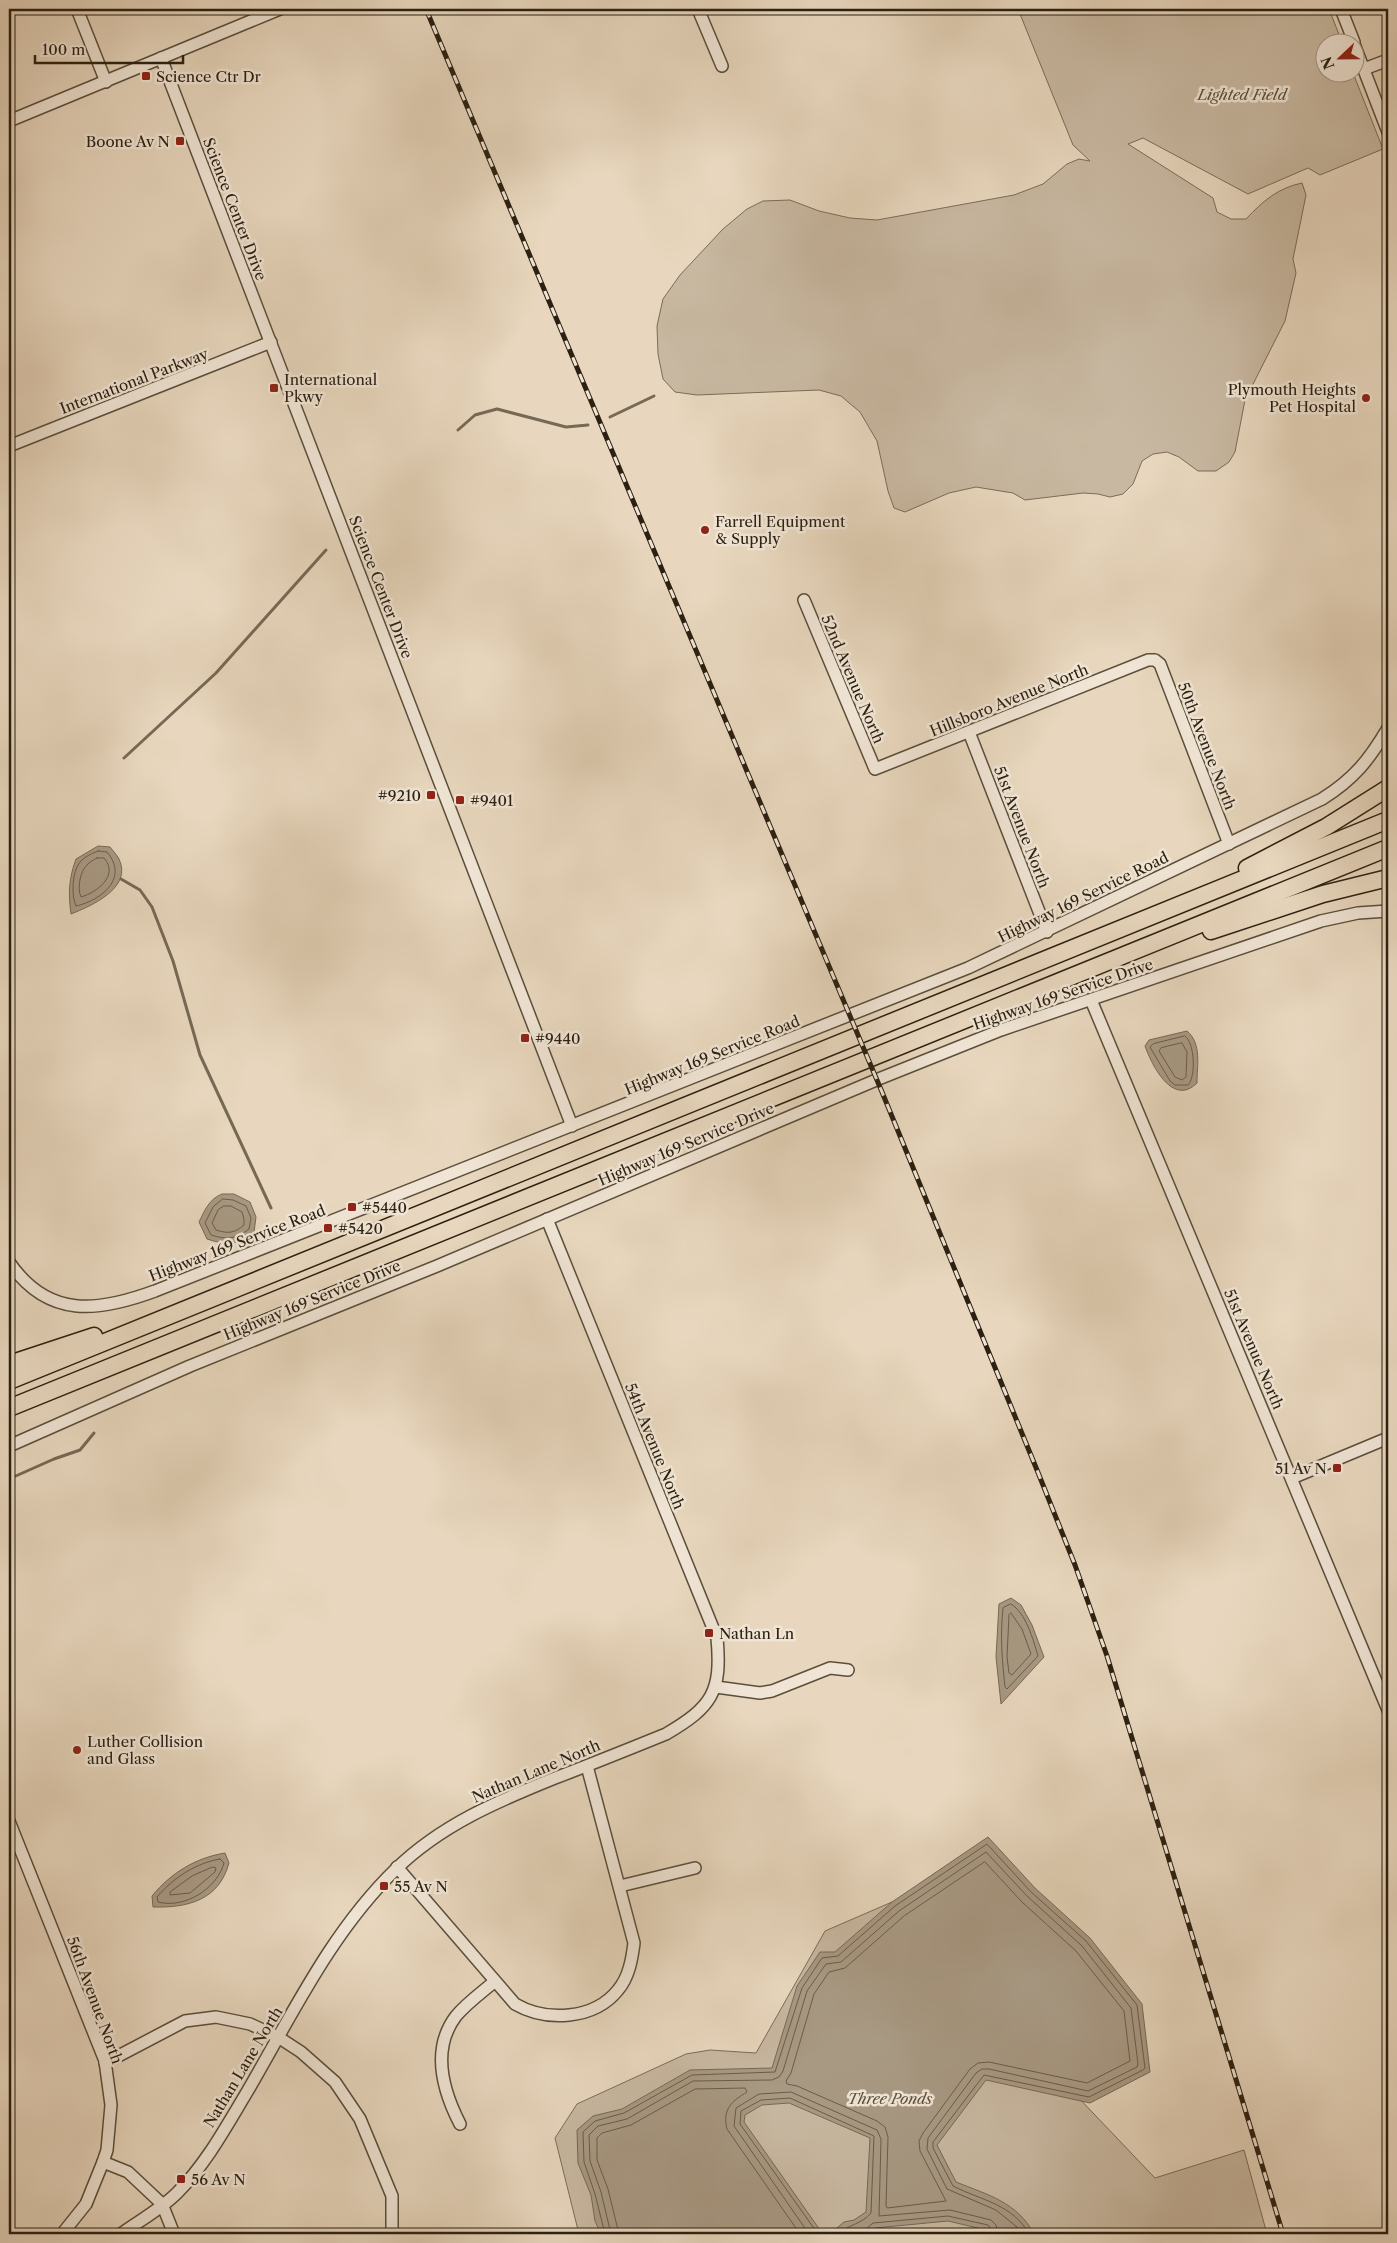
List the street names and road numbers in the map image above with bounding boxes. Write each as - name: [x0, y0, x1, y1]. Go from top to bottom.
- street label: Science Center Drive: [199, 135, 271, 283]
- street label: International Parkway: [57, 344, 211, 418]
- street label: Science Center Drive: [345, 513, 417, 661]
- street label: 52nd Avenue North: [817, 612, 889, 747]
- street label: Hillsboro Avenue North: [927, 659, 1092, 741]
- street label: 50th Avenue North: [1174, 679, 1240, 813]
- street label: 51st Avenue North: [990, 763, 1054, 891]
- street label: Highway 169 Service Road: [995, 847, 1171, 947]
- street label: Highway 169 Service Drive: [970, 954, 1156, 1034]
- street label: Highway 169 Service Road: [622, 1011, 802, 1099]
- street label: Highway 169 Service Drive: [595, 1098, 777, 1190]
- street label: Highway 169 Service Road: [146, 1201, 328, 1285]
- street label: Highway 169 Service Drive: [221, 1256, 403, 1344]
- street label: 51st Avenue North: [1220, 1286, 1288, 1413]
- street label: 54th Avenue North: [621, 1380, 689, 1512]
- street label: Nathan Lane North: [469, 1735, 604, 1807]
- street label: 56th Avenue North: [63, 1934, 127, 2067]
- street label: Nathan Lane North: [199, 2003, 287, 2131]

